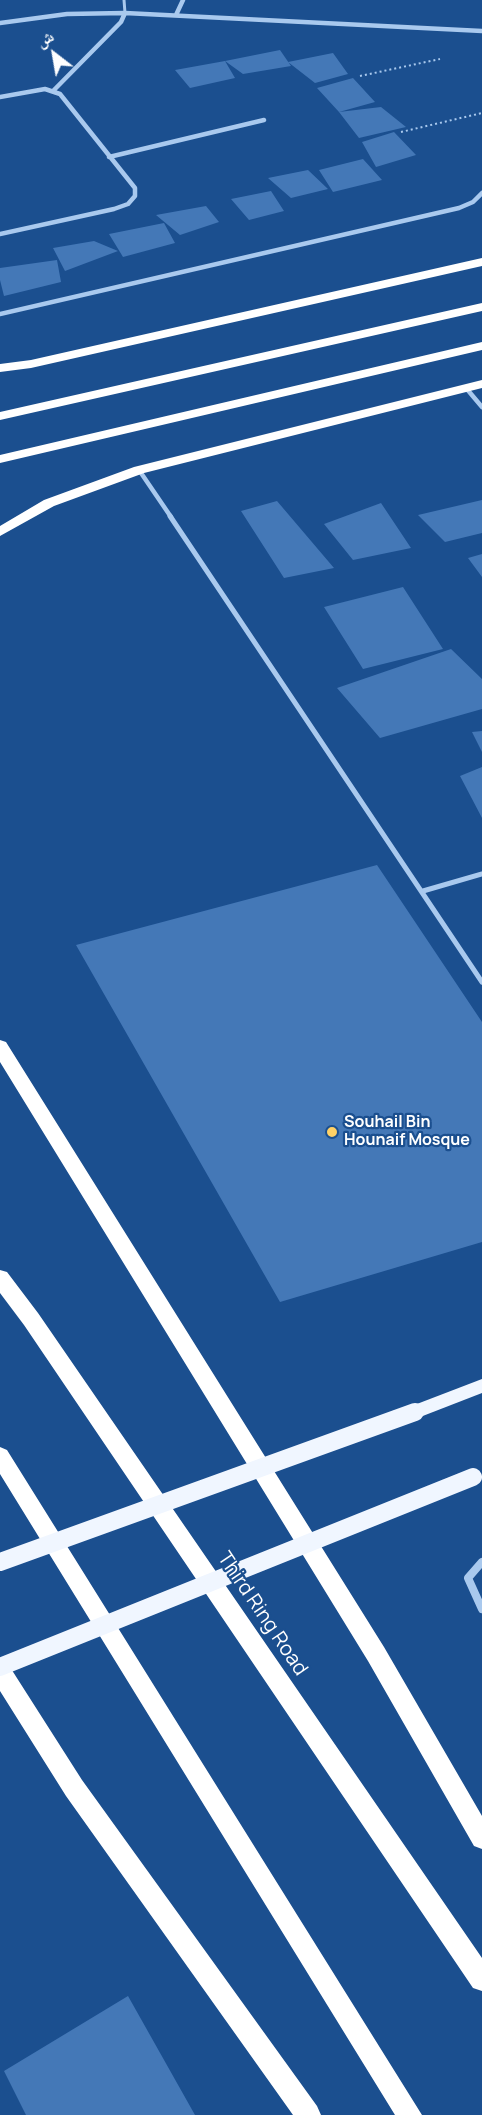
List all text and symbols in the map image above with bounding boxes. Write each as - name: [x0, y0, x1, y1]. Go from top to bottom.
- north arrow: [24, 24, 84, 84]
- text: ش: [32, 25, 58, 52]
- place label: Souhail Bin Hounaif Mosque: [344, 1113, 470, 1151]
- marker: Souhail Bin Hounaif Mosque: [325, 1125, 339, 1139]
- street label: Third Ring Road: [212, 1548, 312, 1680]

